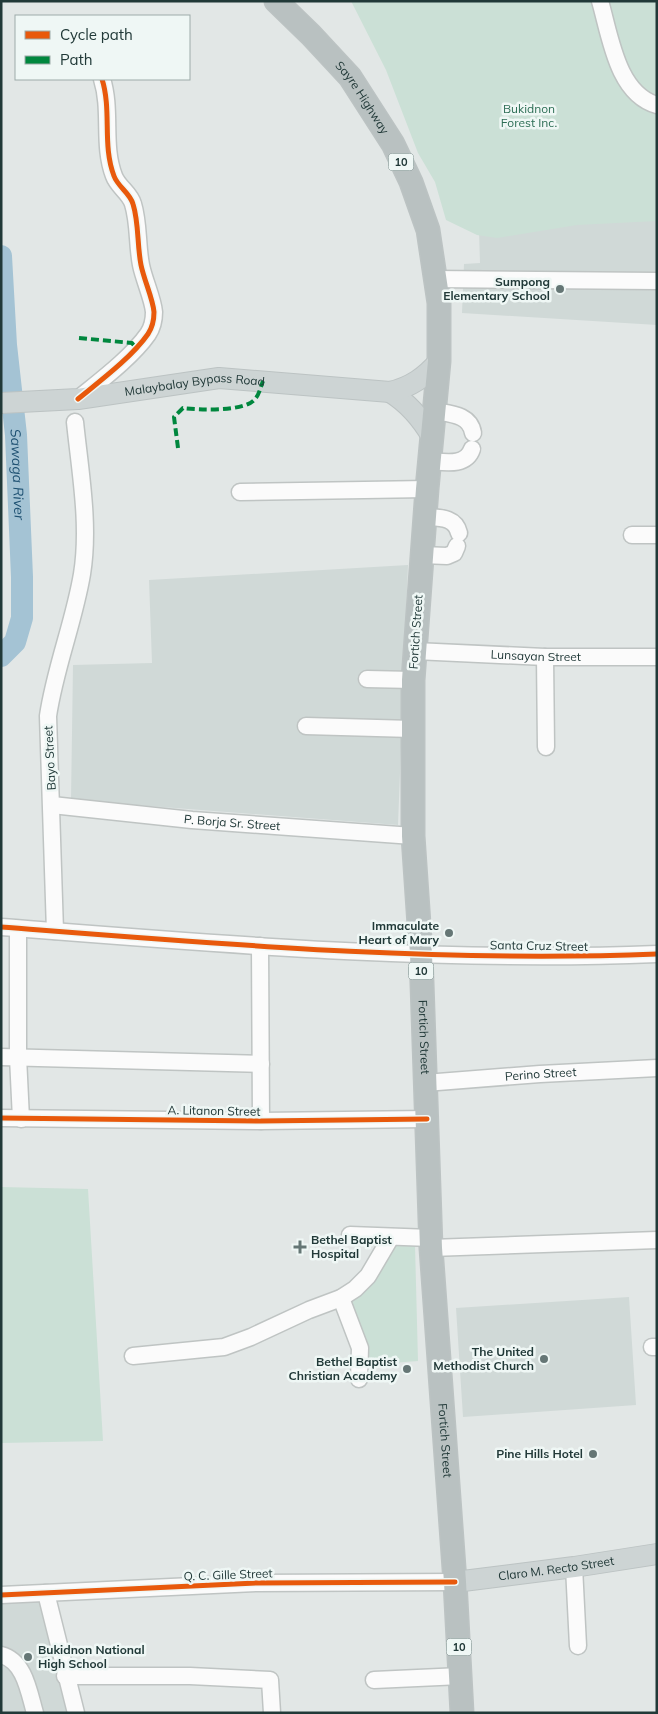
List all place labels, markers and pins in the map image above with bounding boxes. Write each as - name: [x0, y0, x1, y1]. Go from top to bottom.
- place label: Sumpong Elementary School: [443, 274, 550, 303]
- marker: Sumpong Elementary School: [554, 283, 566, 295]
- place label: Immaculate Heart of Mary: [359, 918, 439, 947]
- marker: Immaculate Heart of Mary: [443, 927, 455, 939]
- place label: Bethel Baptist Hospital: [311, 1232, 392, 1261]
- marker: Bethel Baptist Hospital: [293, 1240, 307, 1254]
- place label: The United Methodist Church: [433, 1344, 534, 1373]
- marker: The United Methodist Church: [538, 1353, 550, 1365]
- place label: Bethel Baptist Christian Academy: [288, 1354, 397, 1383]
- marker: Bethel Baptist Christian Academy: [401, 1363, 413, 1375]
- place label: Pine Hills Hotel: [496, 1446, 583, 1461]
- marker: Pine Hills Hotel: [587, 1448, 599, 1460]
- place label: Bukidnon National High School: [38, 1642, 145, 1671]
- marker: Bukidnon National High School: [22, 1651, 34, 1663]

